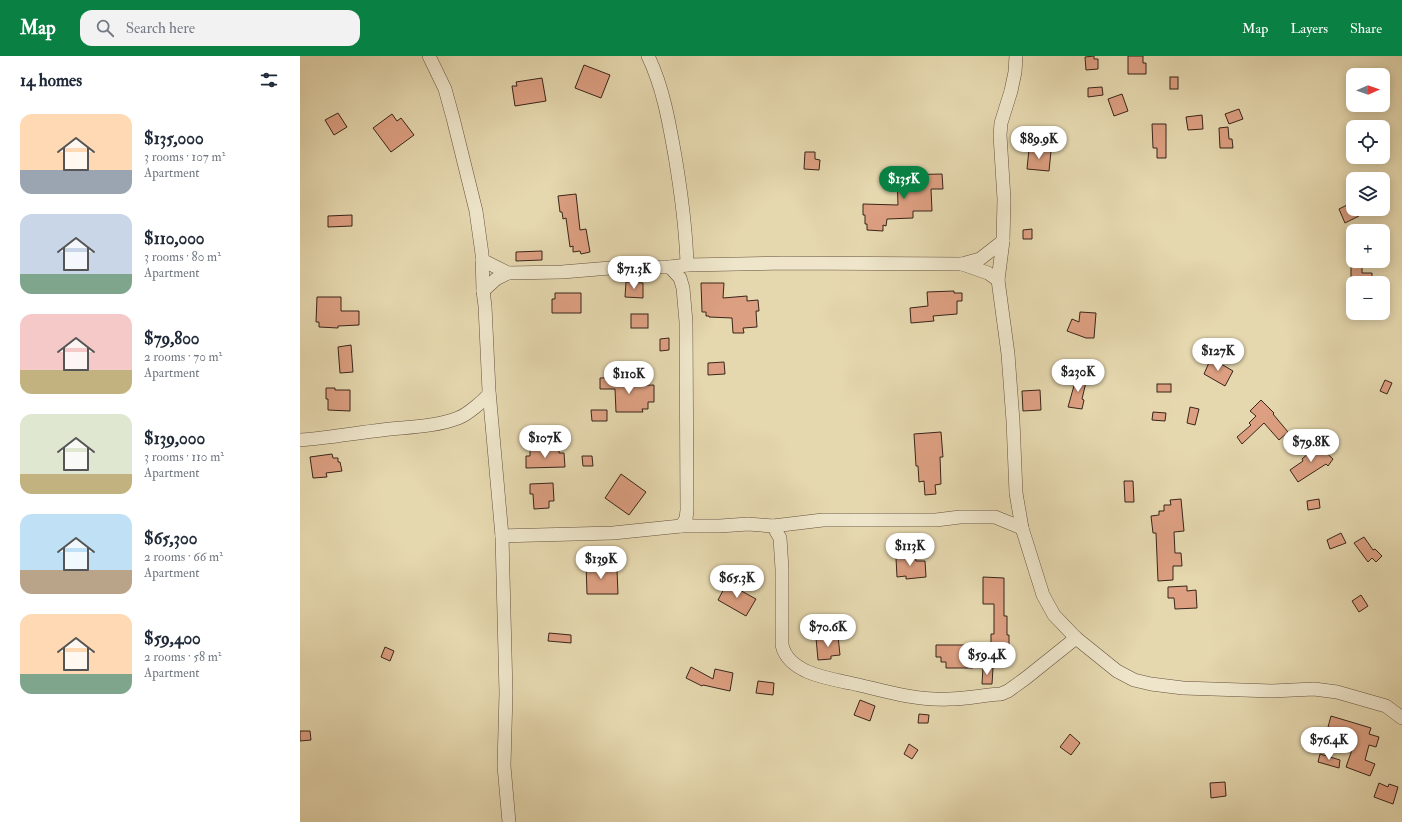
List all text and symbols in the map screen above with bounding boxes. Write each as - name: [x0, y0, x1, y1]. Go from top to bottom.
- search box: [80, 10, 360, 46]
- text: Map: [20, 16, 56, 40]
- icon: search: [94, 17, 116, 39]
- text: Search here: [126, 19, 195, 38]
- text: Map: [1242, 20, 1268, 37]
- text: Layers: [1290, 20, 1328, 37]
- text: Share: [1350, 20, 1382, 37]
- north arrow: [1346, 68, 1390, 112]
- map controls: [1346, 68, 1390, 320]
- icon: filters: [258, 69, 280, 91]
- text: 14 homes: [20, 70, 82, 91]
- button: locate: [1346, 120, 1390, 164]
- pin: $89.9K: [1006, 126, 1072, 160]
- text: $135,000: [144, 128, 204, 149]
- icon: home: [52, 130, 100, 178]
- text: $89.9K: [1020, 131, 1058, 147]
- text: 3 rooms · 107 m²: [144, 149, 225, 165]
- text: Apartment: [144, 165, 200, 181]
- pin: $135K: [876, 166, 932, 200]
- text: $135K: [888, 171, 920, 187]
- button: layers: [1346, 172, 1390, 216]
- button: +: [1346, 224, 1390, 268]
- text: $110,000: [144, 228, 205, 249]
- icon: home: [52, 230, 100, 278]
- text: 3 rooms · 80 m²: [144, 249, 221, 265]
- pin: $71.3K: [601, 256, 667, 290]
- text: $71.3K: [617, 261, 651, 277]
- text: Apartment: [144, 265, 200, 281]
- button: −: [1346, 276, 1390, 320]
- text: $79,800: [144, 328, 200, 349]
- icon: home: [52, 330, 100, 378]
- pin: $127K: [1190, 338, 1246, 372]
- text: $127K: [1201, 343, 1235, 359]
- text: 2 rooms · 70 m²: [144, 349, 222, 365]
- pin: $230K: [1050, 359, 1106, 393]
- pin: $110K: [601, 361, 657, 395]
- text: $230K: [1061, 364, 1095, 380]
- text: Apartment: [144, 365, 200, 381]
- text: $110K: [613, 366, 645, 382]
- pin: $107K: [517, 425, 573, 459]
- text: $139,000: [144, 428, 205, 449]
- pin: $79.8K: [1278, 429, 1344, 463]
- icon: home: [52, 430, 100, 478]
- text: $107K: [528, 430, 562, 446]
- text: $79.8K: [1292, 434, 1330, 450]
- text: 3 rooms · 110 m²: [144, 449, 224, 465]
- text: Apartment: [144, 465, 200, 481]
- text: $65,300: [144, 528, 197, 549]
- icon: home: [52, 530, 100, 578]
- pin: $113K: [882, 533, 938, 567]
- text: $113K: [895, 538, 925, 554]
- pin: $139K: [573, 546, 629, 580]
- text: 2 rooms · 66 m²: [144, 549, 223, 565]
- text: $139K: [585, 551, 617, 567]
- text: Apartment: [144, 565, 200, 581]
- pin: $65.3K: [704, 565, 770, 599]
- text: $65.3K: [719, 570, 755, 586]
- pin: $70.6K: [795, 614, 861, 648]
- text: $70.6K: [809, 619, 847, 635]
- text: $59,400: [144, 628, 201, 649]
- icon: home: [52, 630, 100, 678]
- pin: $59.4K: [954, 642, 1020, 676]
- text: $59.4K: [968, 647, 1006, 663]
- text: 2 rooms · 58 m²: [144, 649, 222, 665]
- text: Apartment: [144, 665, 200, 681]
- pin: $76.4K: [1296, 727, 1362, 761]
- text: $76.4K: [1310, 732, 1348, 748]

